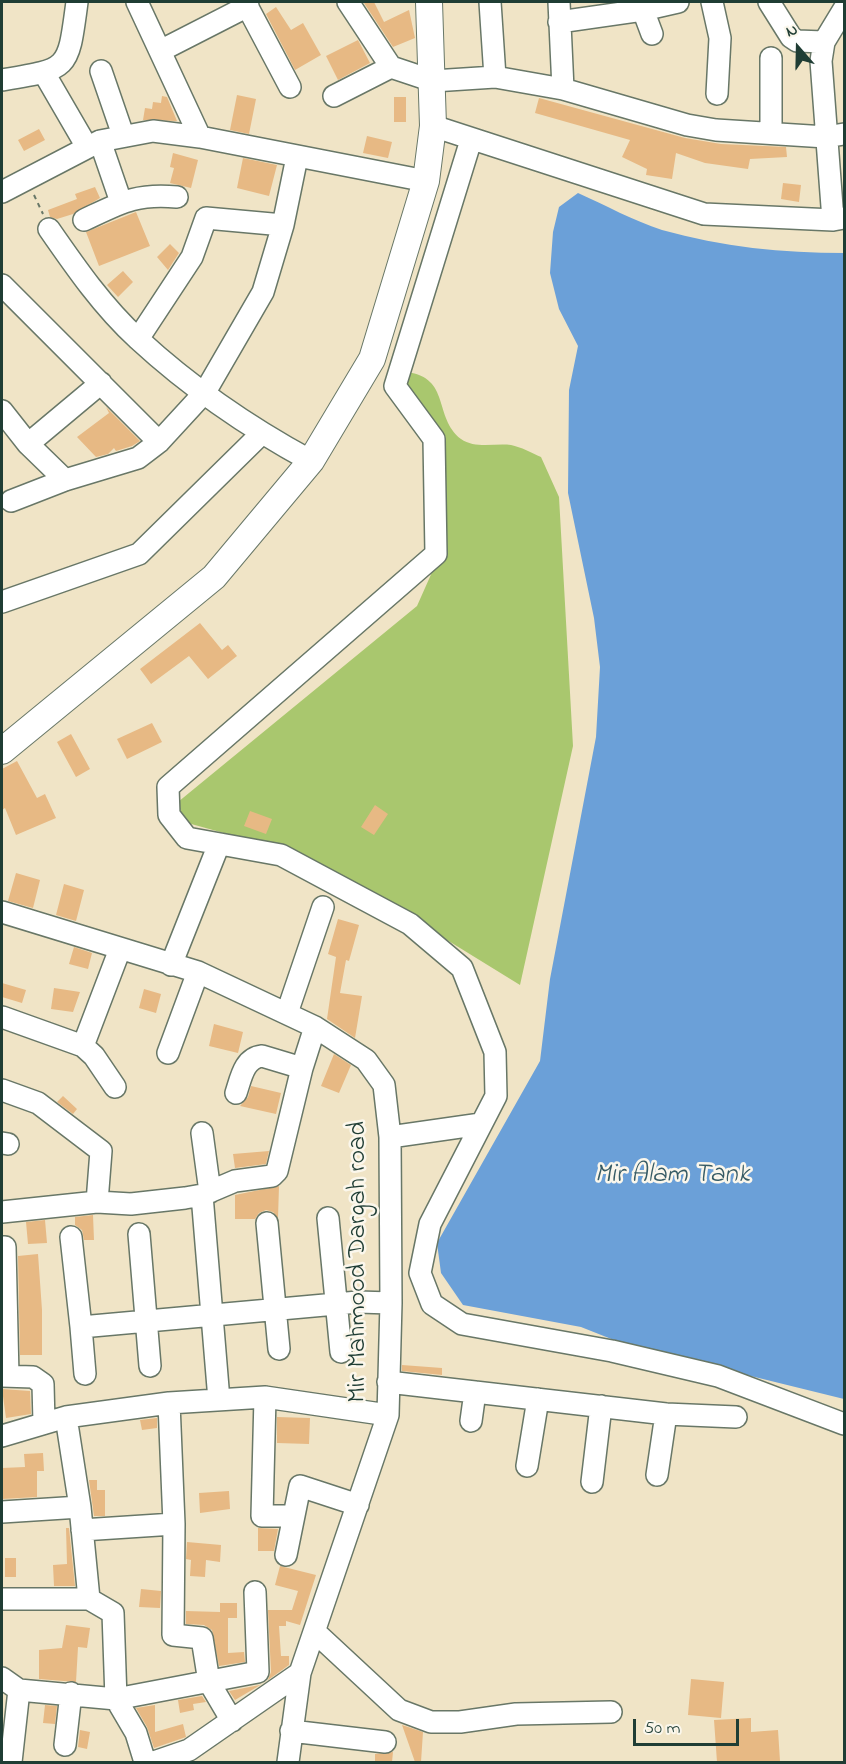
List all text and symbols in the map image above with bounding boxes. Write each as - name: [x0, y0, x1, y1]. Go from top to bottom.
- north arrow: [768, 18, 828, 78]
- text: N: [783, 18, 801, 44]
- street label: Mir Mahmood Dargah road: [344, 1121, 376, 1403]
- water label: Mir Alam Tank: [594, 1161, 750, 1193]
- scale bar: [636, 1707, 742, 1745]
- text: 50 m: [644, 1716, 681, 1742]

